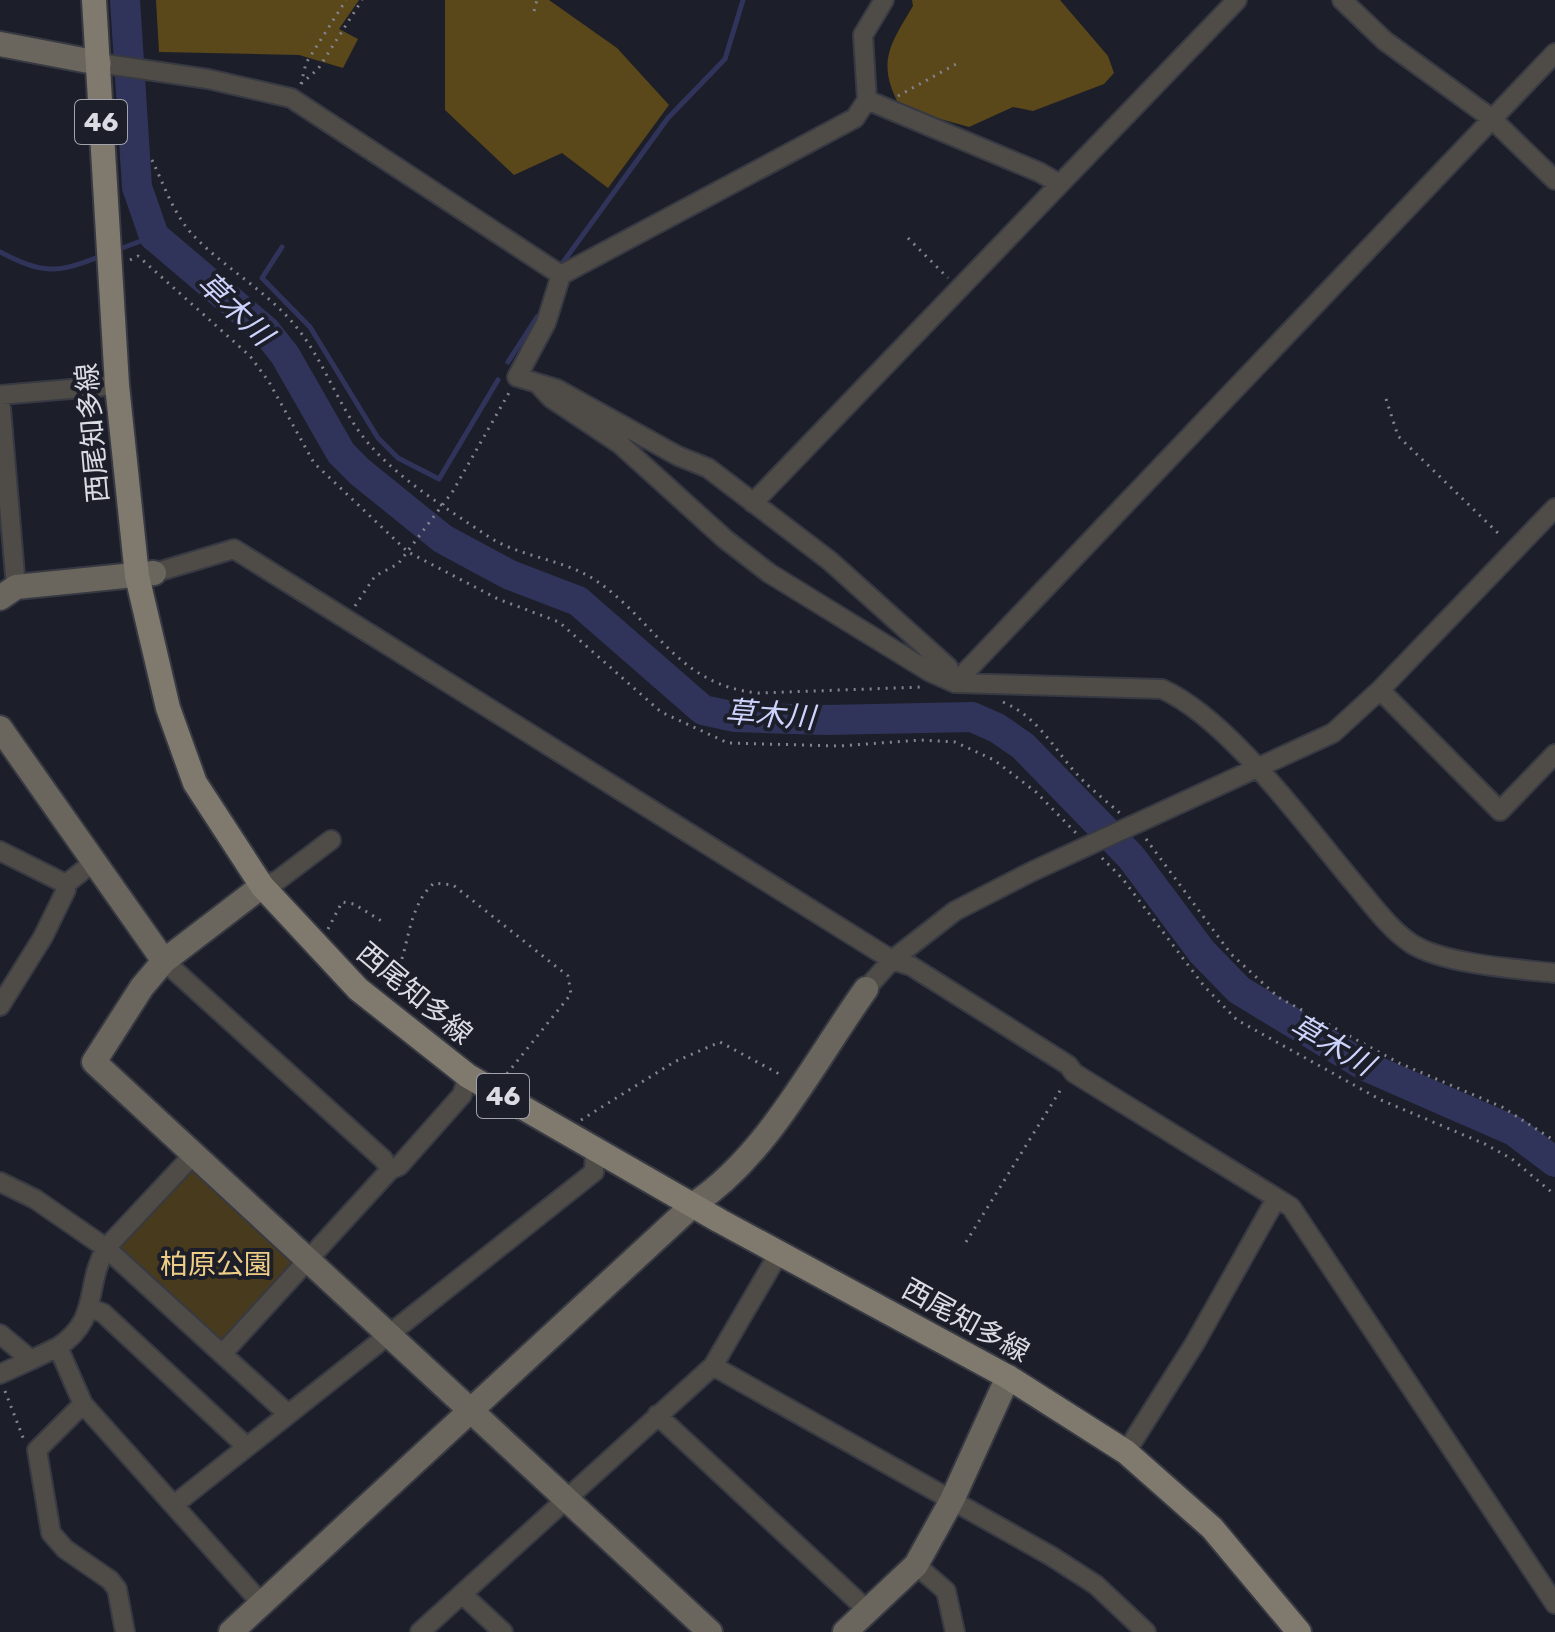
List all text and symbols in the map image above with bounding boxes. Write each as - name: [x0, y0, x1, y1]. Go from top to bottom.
- road number: 46: [75, 100, 127, 144]
- water label: 草木川: [190, 265, 282, 355]
- street label: 西尾知多線: [70, 362, 115, 504]
- water label: 草木川: [724, 694, 819, 736]
- street label: 西尾知多線: [350, 936, 479, 1051]
- water label: 草木川: [1284, 1007, 1383, 1085]
- road number: 46: [477, 1074, 529, 1118]
- park label: 柏原公園: [160, 1248, 272, 1281]
- street label: 西尾知多線: [897, 1272, 1035, 1369]

